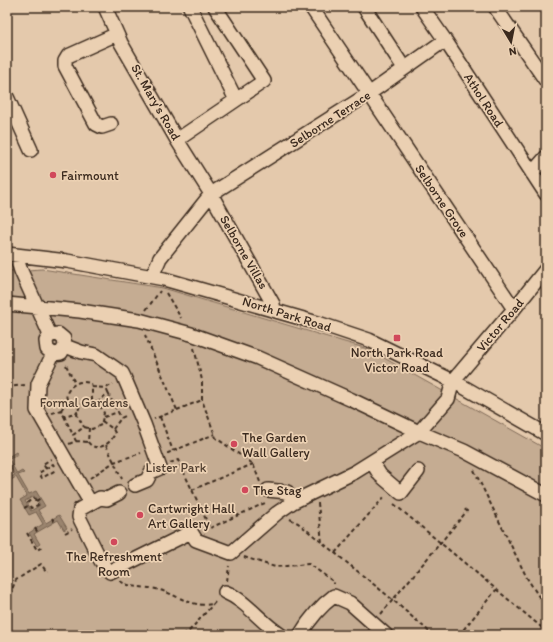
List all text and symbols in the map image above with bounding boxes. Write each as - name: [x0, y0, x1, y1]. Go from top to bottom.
- north arrow: [491, 22, 531, 62]
- text: N: [508, 44, 517, 58]
- street label: St. Mary's Road: [128, 61, 184, 143]
- street label: Athol Road: [461, 70, 507, 130]
- street label: Selborne Terrace: [287, 87, 373, 151]
- street label: Selborne Grove: [412, 162, 472, 240]
- place label: Fairmount: [61, 168, 119, 183]
- marker: Fairmount: [48, 170, 58, 180]
- street label: Selborne Villas: [217, 212, 271, 292]
- street label: North Park Road: [241, 293, 333, 335]
- street label: Victor Road: [473, 295, 527, 355]
- marker: North Park Road Victor Road: [392, 333, 402, 343]
- place label: North Park Road Victor Road: [351, 345, 443, 375]
- park label: Formal Gardens: [40, 395, 129, 410]
- place label: The Garden Wall Gallery: [242, 430, 310, 460]
- marker: The Garden Wall Gallery: [229, 439, 239, 449]
- park label: Lister Park: [146, 460, 207, 475]
- place label: The Stag: [253, 483, 302, 498]
- marker: The Stag: [240, 485, 250, 495]
- place label: Cartwright Hall Art Gallery: [148, 501, 235, 531]
- marker: Cartwright Hall Art Gallery: [135, 510, 145, 520]
- marker: The Refreshment Room: [109, 537, 119, 547]
- place label: The Refreshment Room: [66, 549, 162, 579]

